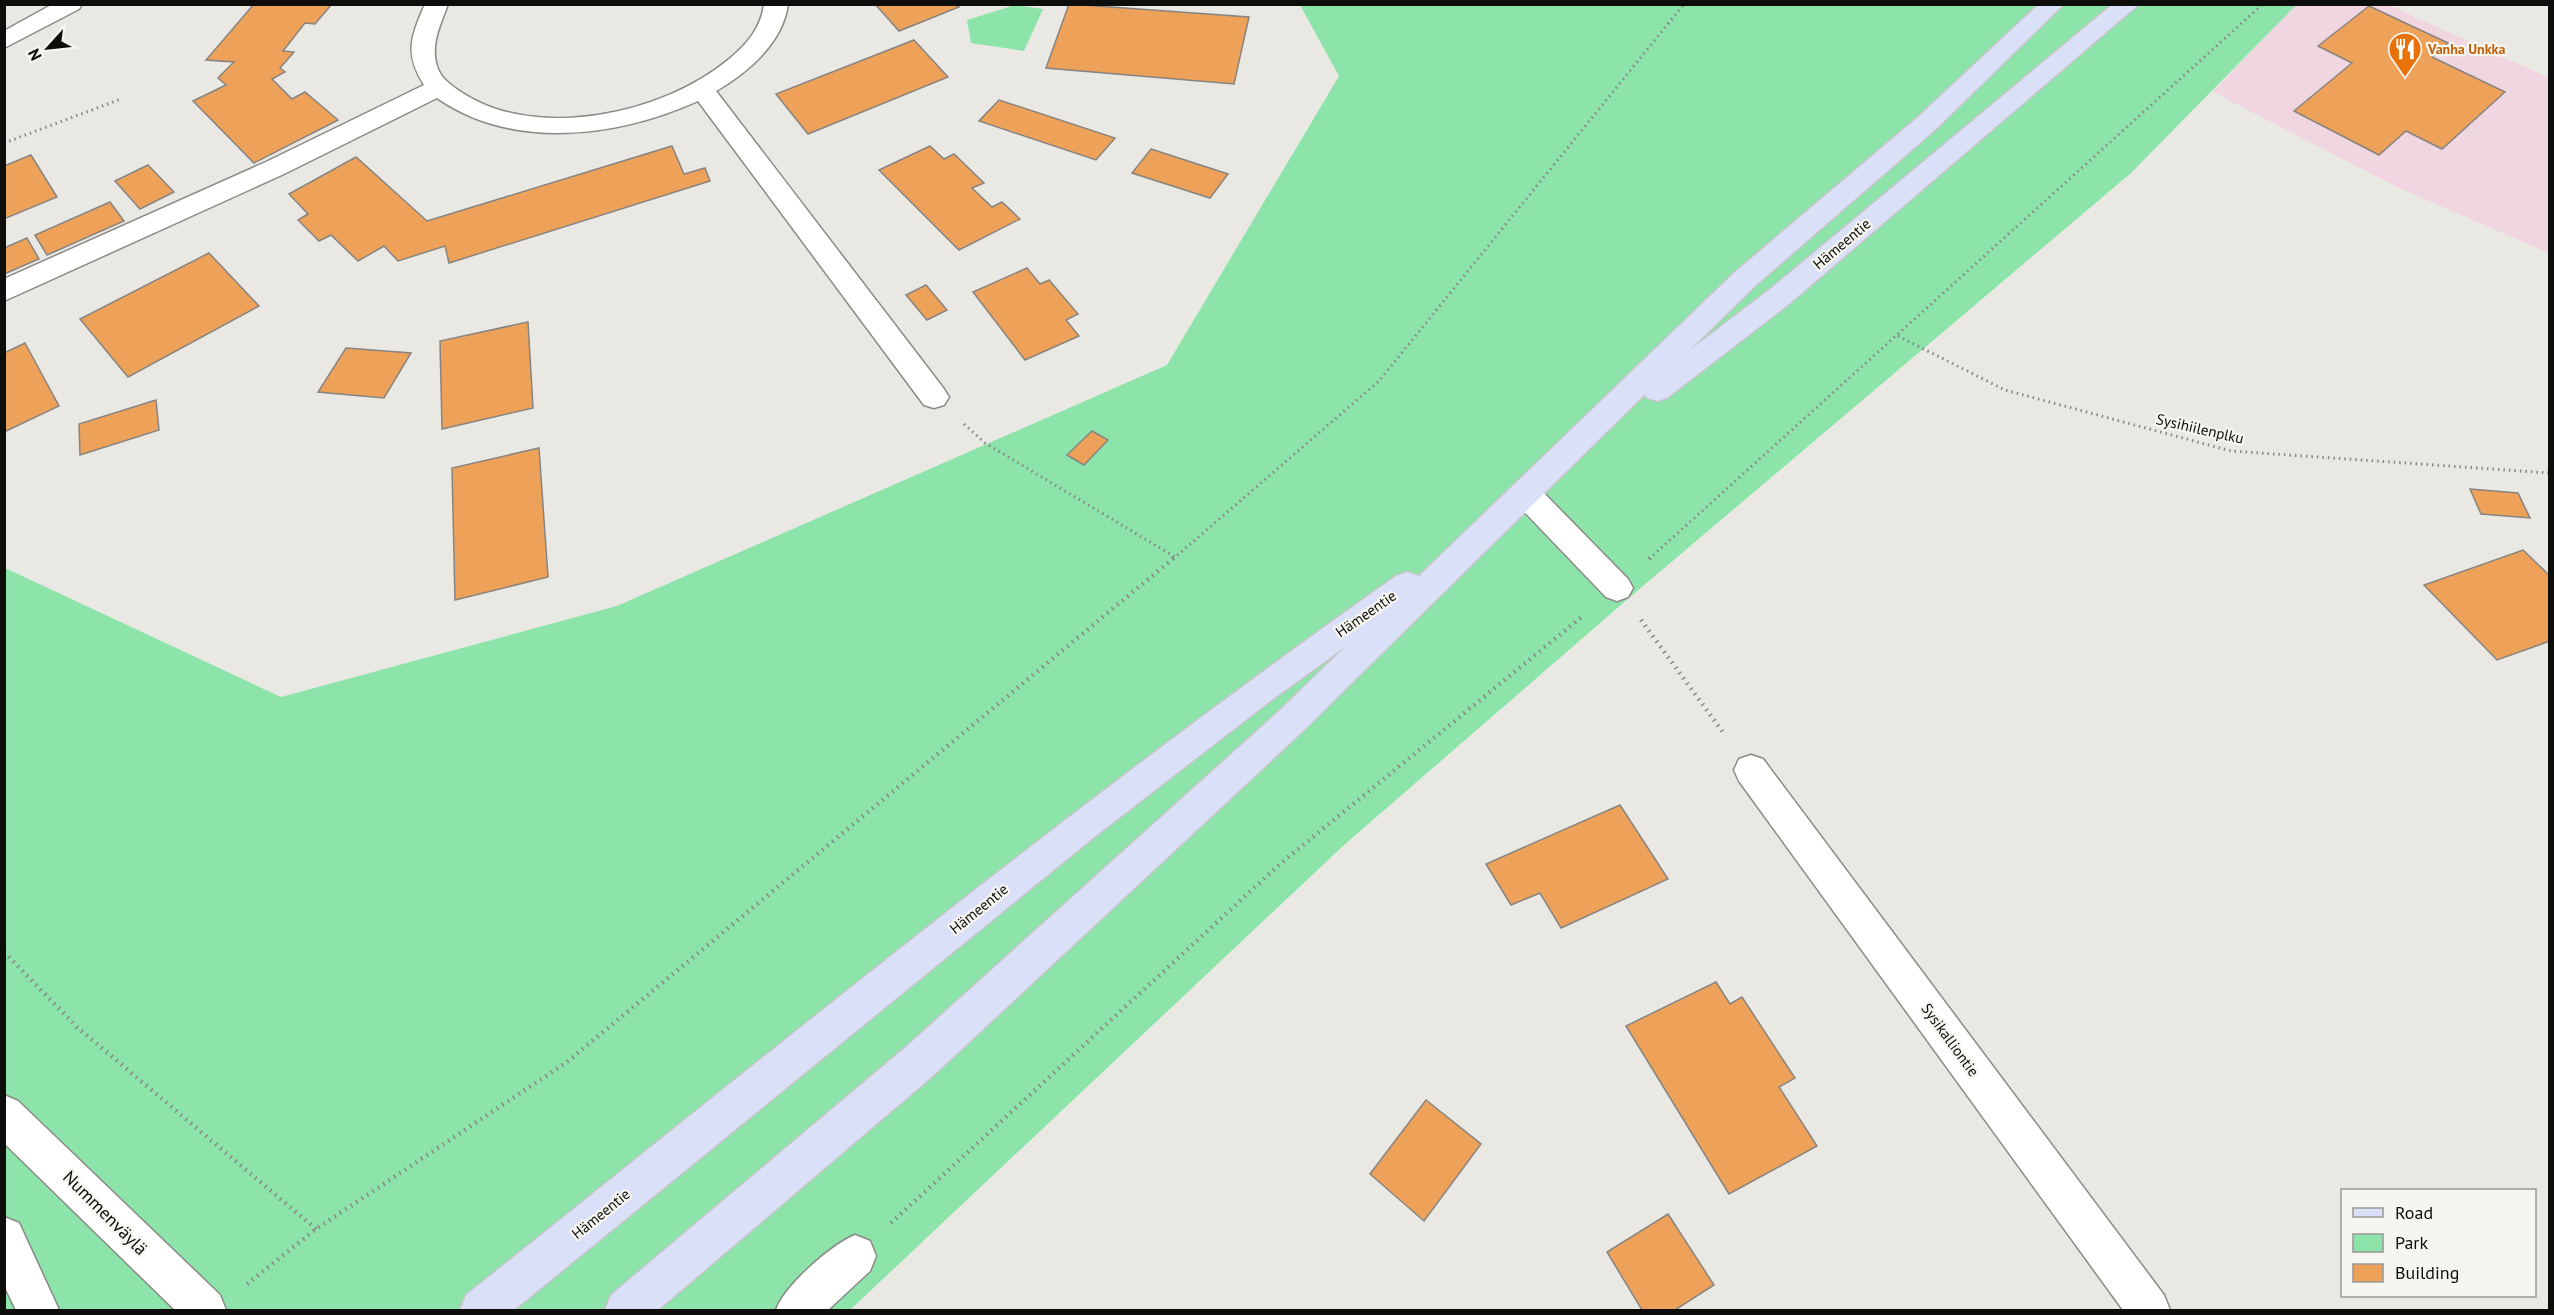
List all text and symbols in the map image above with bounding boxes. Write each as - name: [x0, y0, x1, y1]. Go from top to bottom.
- north arrow: [18, 18, 78, 78]
- restaurant icon: Vanha Unkka: [2387, 31, 2423, 78]
- place label: Vanha Unkka: [2427, 40, 2505, 58]
- text: N: [23, 46, 46, 64]
- street label: Hämeentie: [1809, 214, 1874, 273]
- street label: Sysihiilenplku: [2154, 409, 2246, 448]
- street label: Hämeentie: [1332, 586, 1400, 641]
- street label: Hämeentie: [946, 879, 1012, 938]
- street label: Sysikalliontie: [1918, 999, 1983, 1080]
- street label: Nummenväylä: [58, 1166, 152, 1260]
- street label: Hämeentie: [568, 1184, 634, 1243]
- legend: [2341, 1189, 2536, 1297]
- text: Road: [2395, 1201, 2433, 1224]
- text: Park: [2395, 1231, 2428, 1254]
- text: Building: [2395, 1261, 2459, 1284]

